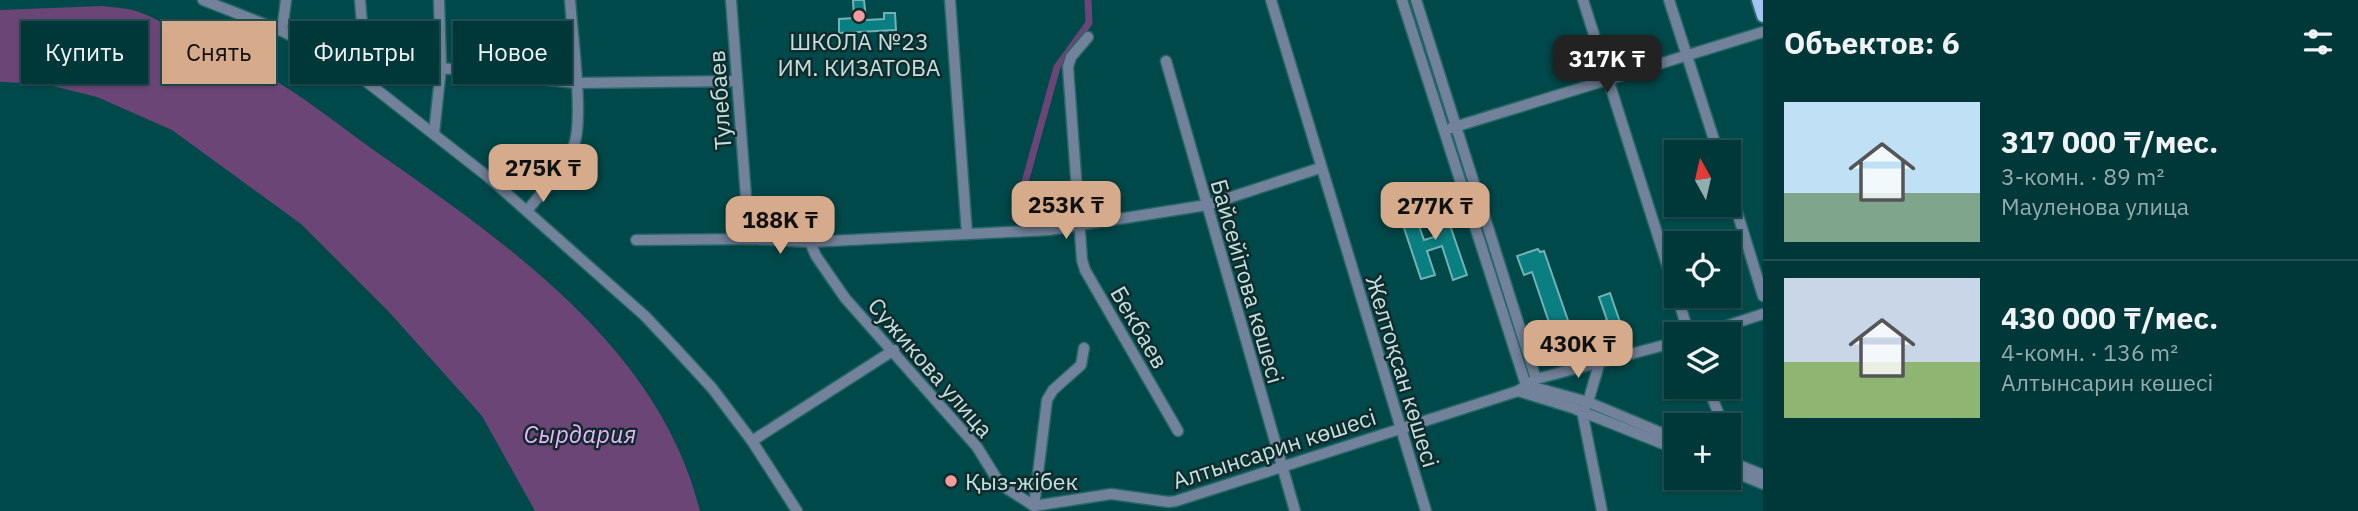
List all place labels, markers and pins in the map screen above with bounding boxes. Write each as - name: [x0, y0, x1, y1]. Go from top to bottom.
- marker: ШКОЛА №23 ИМ. КИЗАТОВА: [851, 8, 867, 24]
- place label: ШКОЛА №23 ИМ. КИЗАТОВА: [777, 26, 941, 82]
- pin: 317K ₸: [1550, 36, 1664, 95]
- pin: 275K ₸: [486, 144, 600, 204]
- pin: 253K ₸: [1009, 182, 1123, 241]
- pin: 277K ₸: [1378, 182, 1492, 242]
- pin: 188K ₸: [723, 196, 837, 256]
- pin: 430K ₸: [1521, 320, 1635, 380]
- place label: Қыз-жібек: [965, 466, 1078, 496]
- marker: Қыз-жібек: [943, 473, 959, 489]

